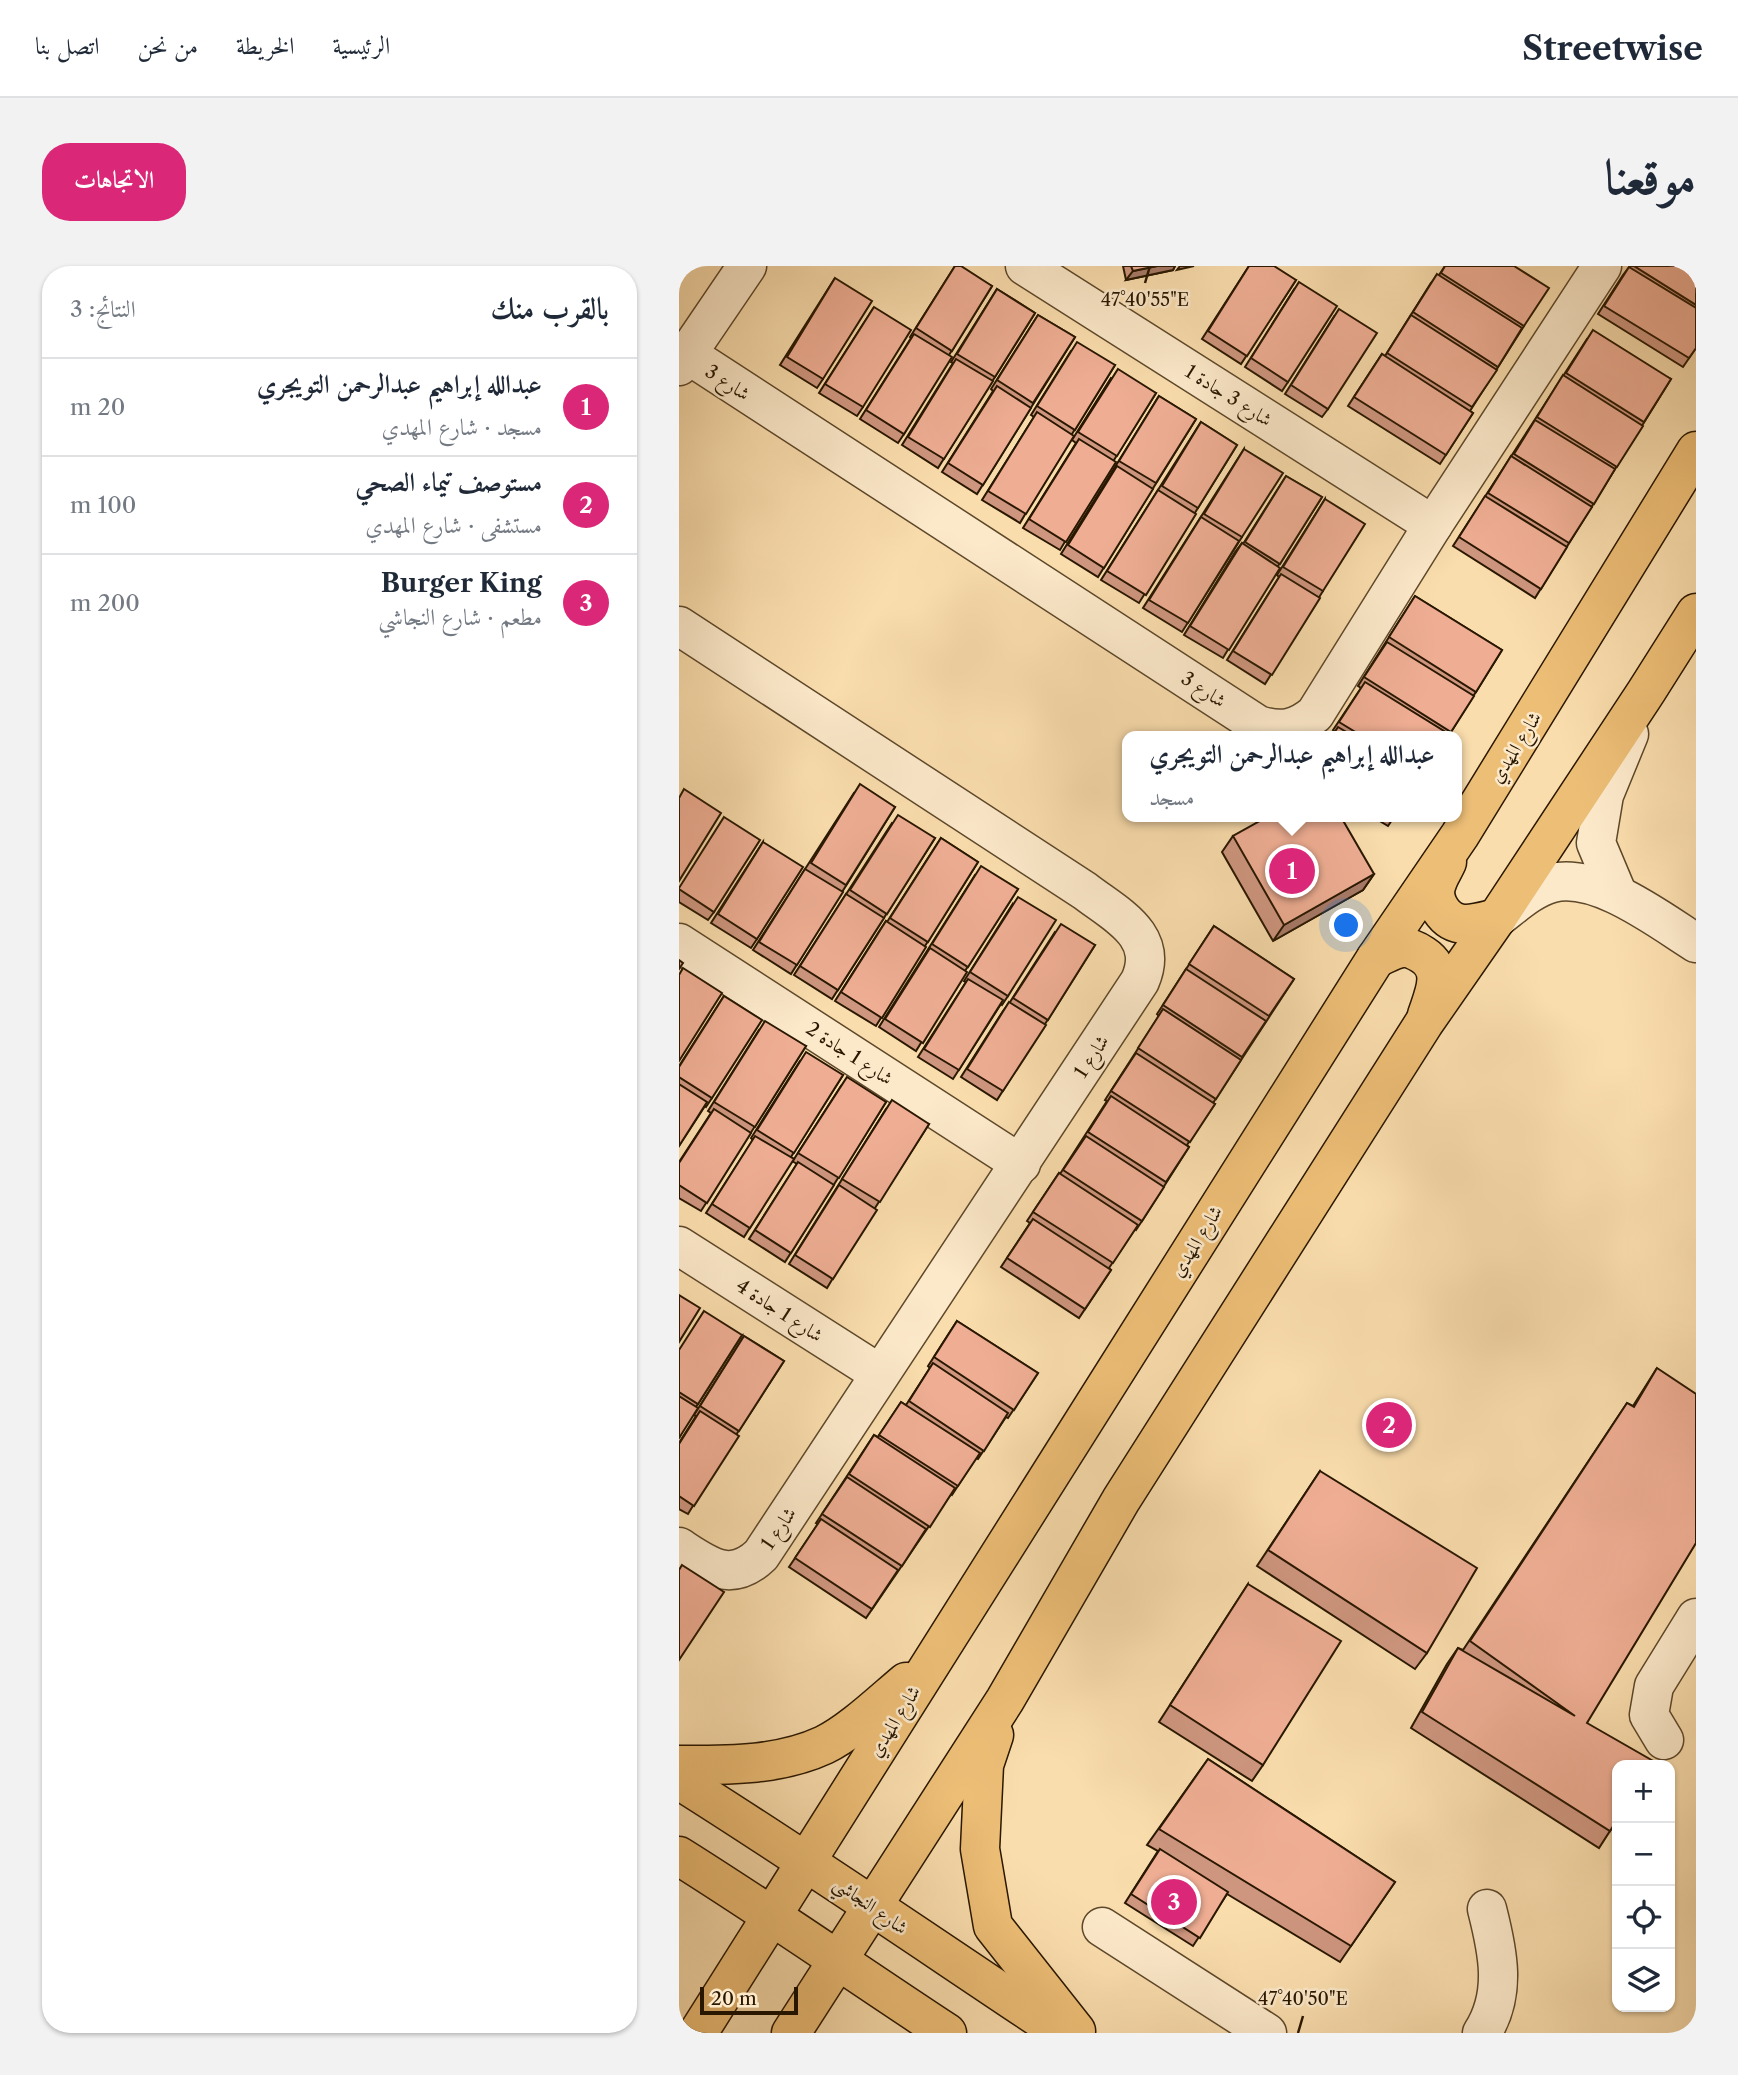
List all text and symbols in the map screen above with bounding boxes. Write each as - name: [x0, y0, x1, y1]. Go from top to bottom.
- text: Streetwise: [1522, 28, 1703, 69]
- text: اتصل بنا: [35, 31, 99, 60]
- text: من نحن: [137, 31, 198, 60]
- text: الخريطة: [236, 31, 294, 60]
- text: الرئيسية: [332, 31, 390, 60]
- button: الاتجاهات: [42, 143, 186, 221]
- text: موقعنا: [1604, 146, 1696, 207]
- text: 47°40'55"E: [1101, 289, 1189, 311]
- text: بالقرب منك: [491, 290, 609, 327]
- text: النتائج: 3: [70, 295, 136, 323]
- street label: شارع 3: [699, 360, 754, 409]
- street label: شارع 3 جادة 1: [1179, 360, 1276, 435]
- text: عبدالله إبراهيم عبدالرحمن التويجري: [257, 368, 542, 400]
- text: 20 m: [70, 393, 125, 421]
- text: 1: [581, 393, 591, 421]
- text: مسجد · شارع المهدي: [382, 413, 542, 441]
- text: مستوصف تيماء الصحي: [355, 466, 542, 498]
- text: 100 m: [70, 491, 136, 519]
- text: 2: [579, 491, 593, 519]
- text: مستشفى · شارع المهدي: [365, 511, 542, 539]
- text: Burger King: [381, 567, 542, 599]
- text: 200 m: [70, 589, 140, 617]
- text: 3: [580, 589, 593, 617]
- text: مطعم · شارع النجاشي: [378, 603, 542, 631]
- street label: شارع 3: [1175, 667, 1230, 716]
- street label: شارع المهدي: [1485, 707, 1550, 789]
- popup: [1122, 731, 1462, 822]
- text: عبدالله إبراهيم عبدالرحمن التويجري: [1149, 738, 1435, 770]
- text: مسجد: [1149, 783, 1194, 811]
- pin: 1: [1269, 845, 1315, 897]
- your location: [1329, 908, 1363, 942]
- street label: شارع 1 جادة 2: [800, 1017, 897, 1093]
- street label: شارع 1: [1069, 1031, 1117, 1084]
- street label: شارع المهدي: [1166, 1201, 1231, 1283]
- street label: شارع 1 جادة 4: [730, 1274, 827, 1350]
- pin: 2: [1366, 1399, 1412, 1451]
- street label: شارع 1: [756, 1503, 804, 1556]
- street label: شارع المهدي: [864, 1681, 929, 1763]
- map controls: [1612, 1760, 1675, 2012]
- button: +: [1612, 1760, 1675, 1823]
- button: −: [1612, 1823, 1675, 1886]
- street label: شارع النجاشي: [826, 1872, 912, 1944]
- pin: 3: [1151, 1876, 1197, 1928]
- button: locate: [1612, 1886, 1675, 1949]
- button: layers: [1612, 1949, 1675, 2012]
- scale bar: [700, 1984, 798, 2016]
- text: 20 m: [711, 1987, 757, 2010]
- text: 47°40'50"E: [1258, 1988, 1348, 2010]

